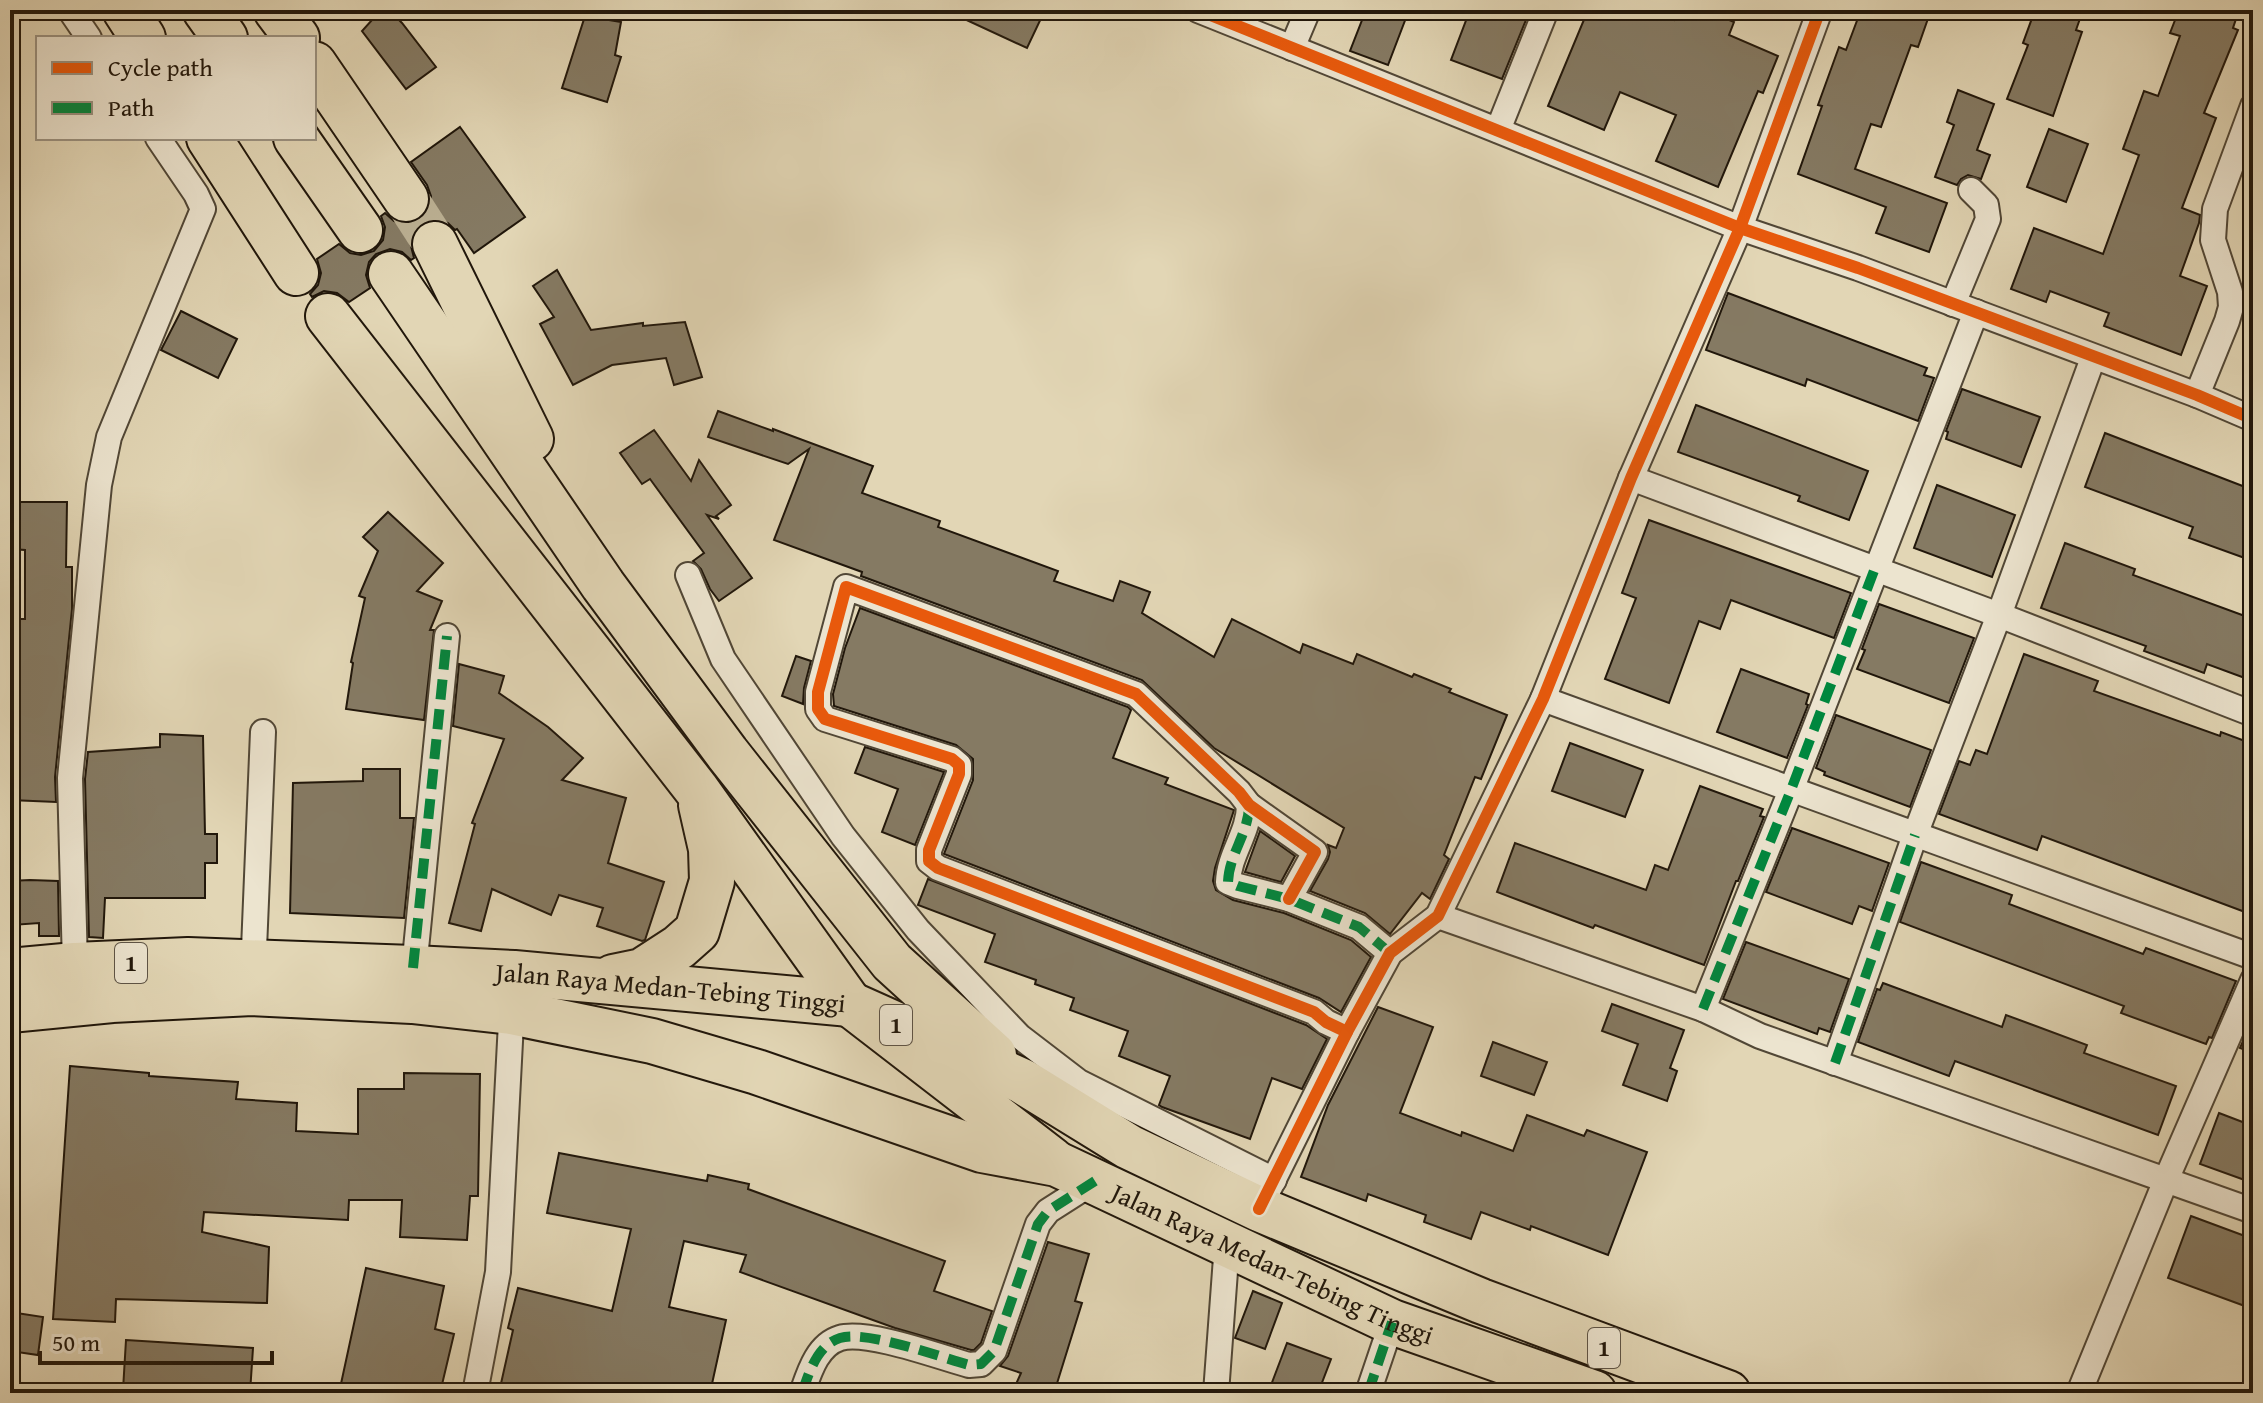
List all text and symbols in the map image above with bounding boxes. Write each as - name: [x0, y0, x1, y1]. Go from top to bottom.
- legend: [36, 36, 316, 140]
- text: Cycle path: [108, 50, 213, 85]
- text: Path: [108, 90, 155, 125]
- road number: 1: [115, 943, 147, 983]
- street label: Jalan Raya Medan-Tebing Tinggi: [492, 952, 847, 1023]
- road number: 1: [880, 1005, 912, 1045]
- street label: Jalan Raya Medan-Tebing Tinggi: [1102, 1171, 1439, 1354]
- scale bar: [40, 1315, 272, 1365]
- text: 50 m: [52, 1325, 100, 1360]
- road number: 1: [1588, 1328, 1620, 1368]

